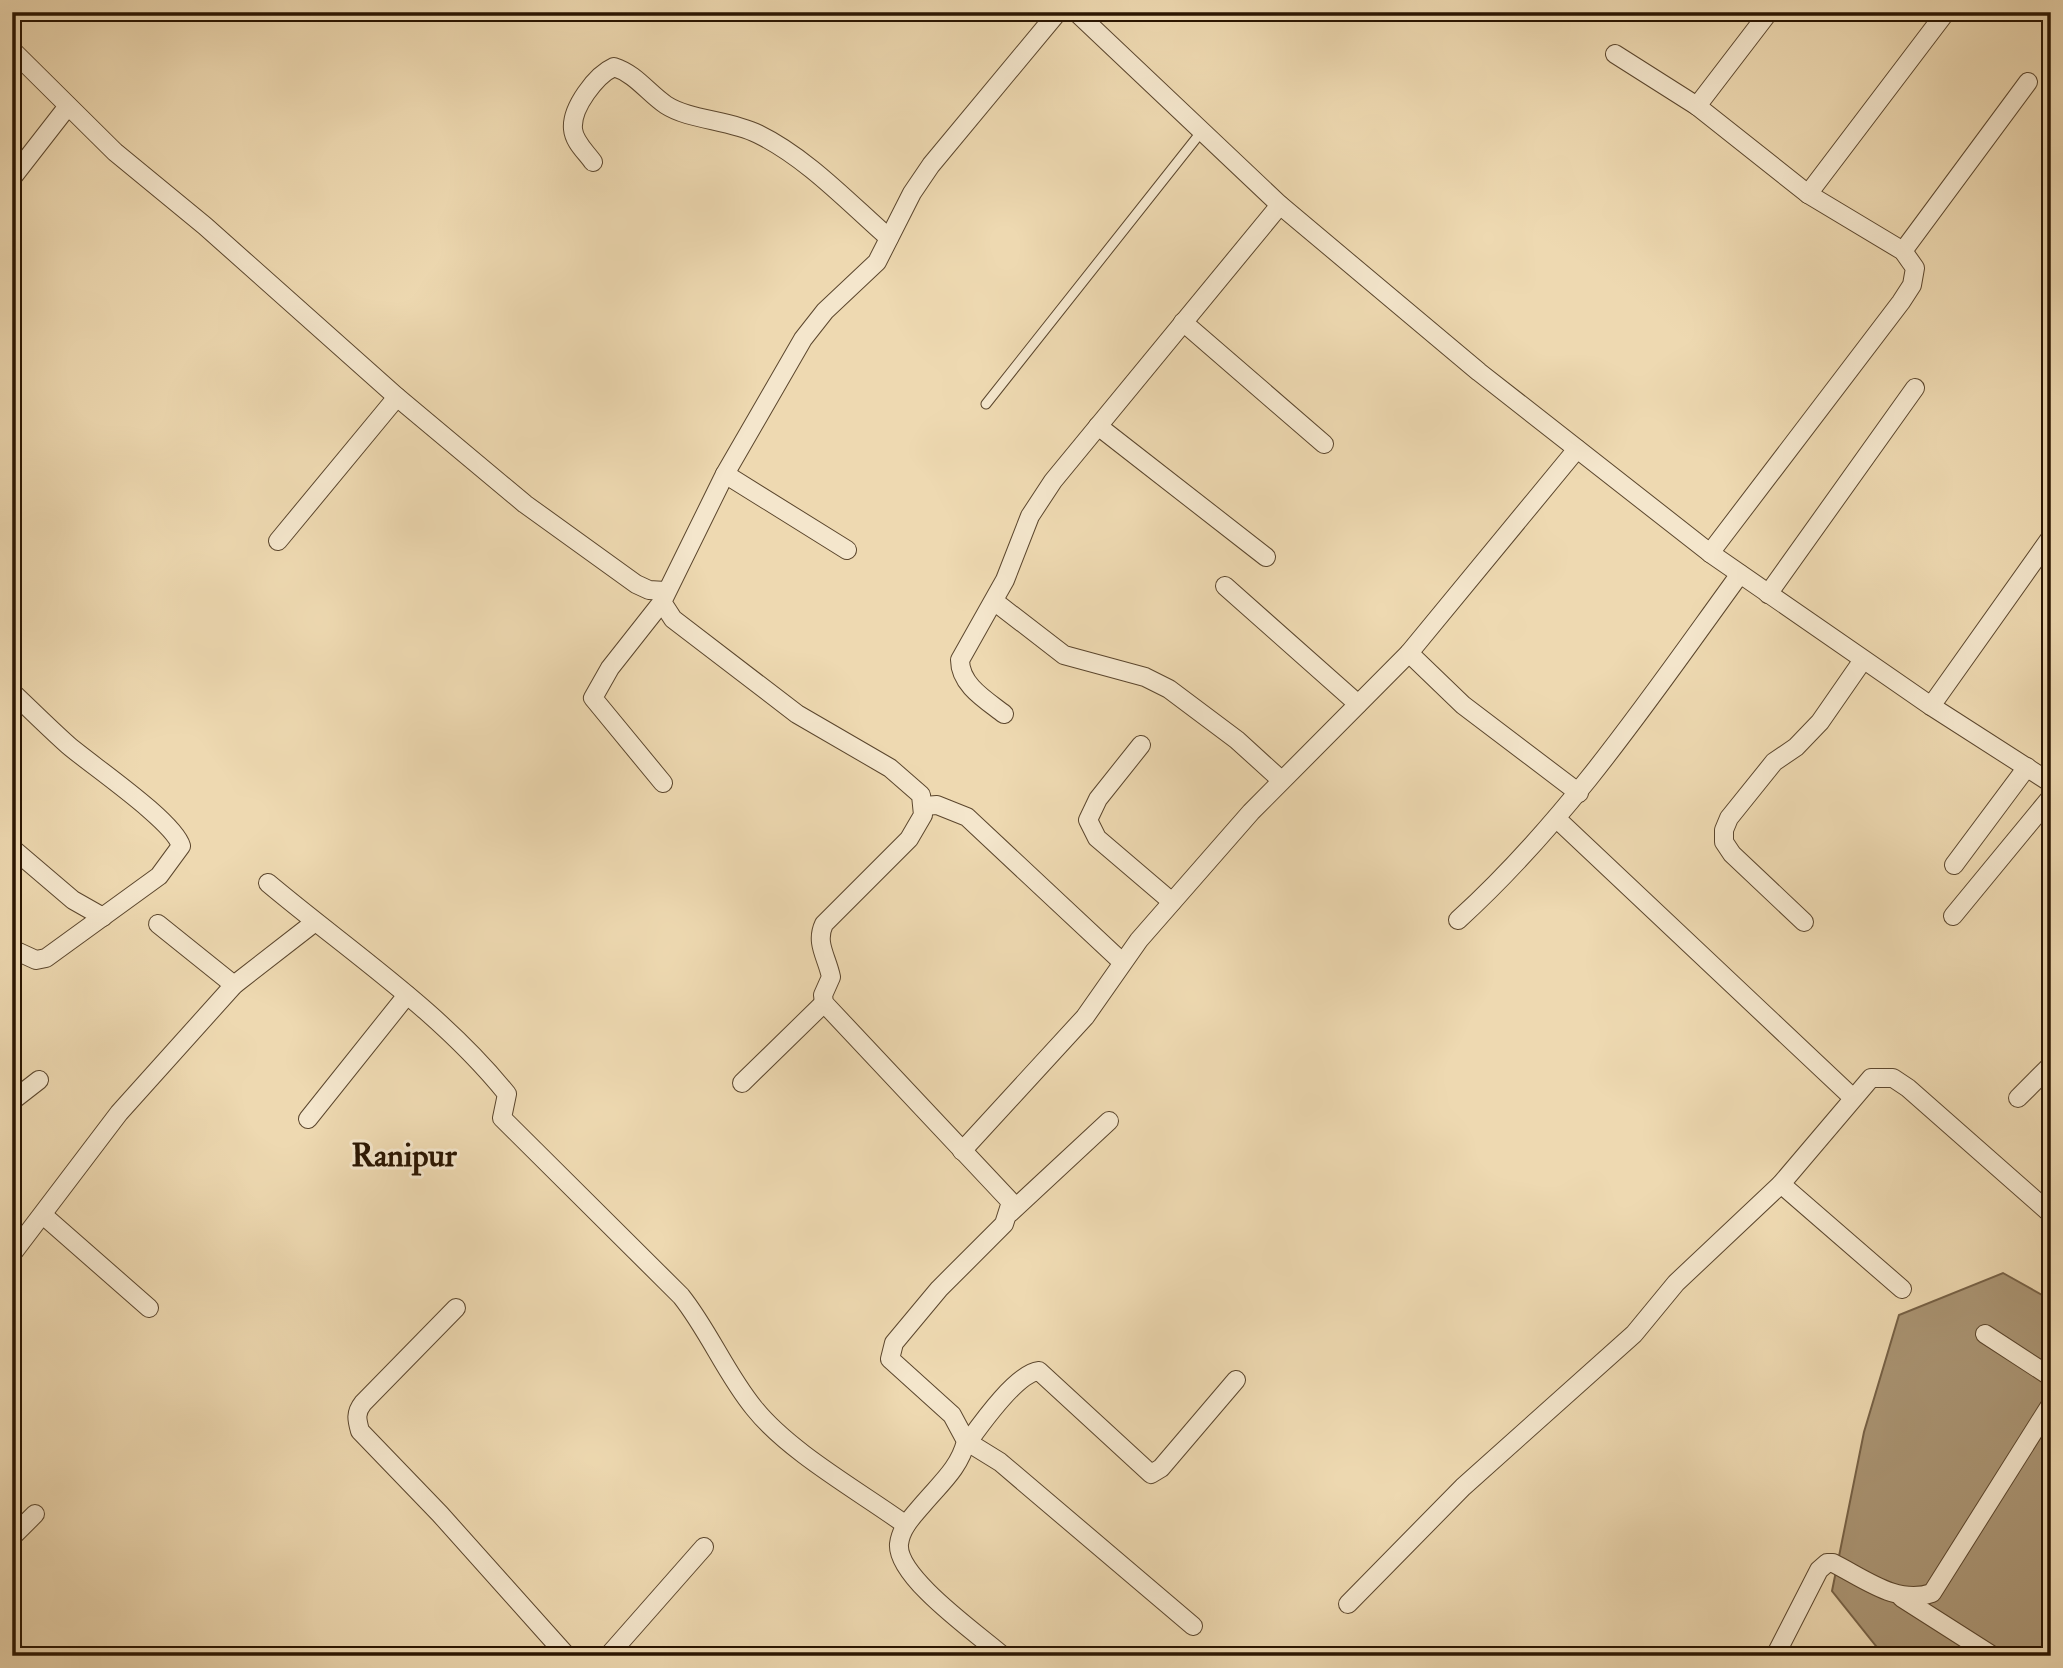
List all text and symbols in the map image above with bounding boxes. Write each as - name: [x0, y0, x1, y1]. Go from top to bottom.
- district label: Ranipur: [351, 1136, 458, 1176]

